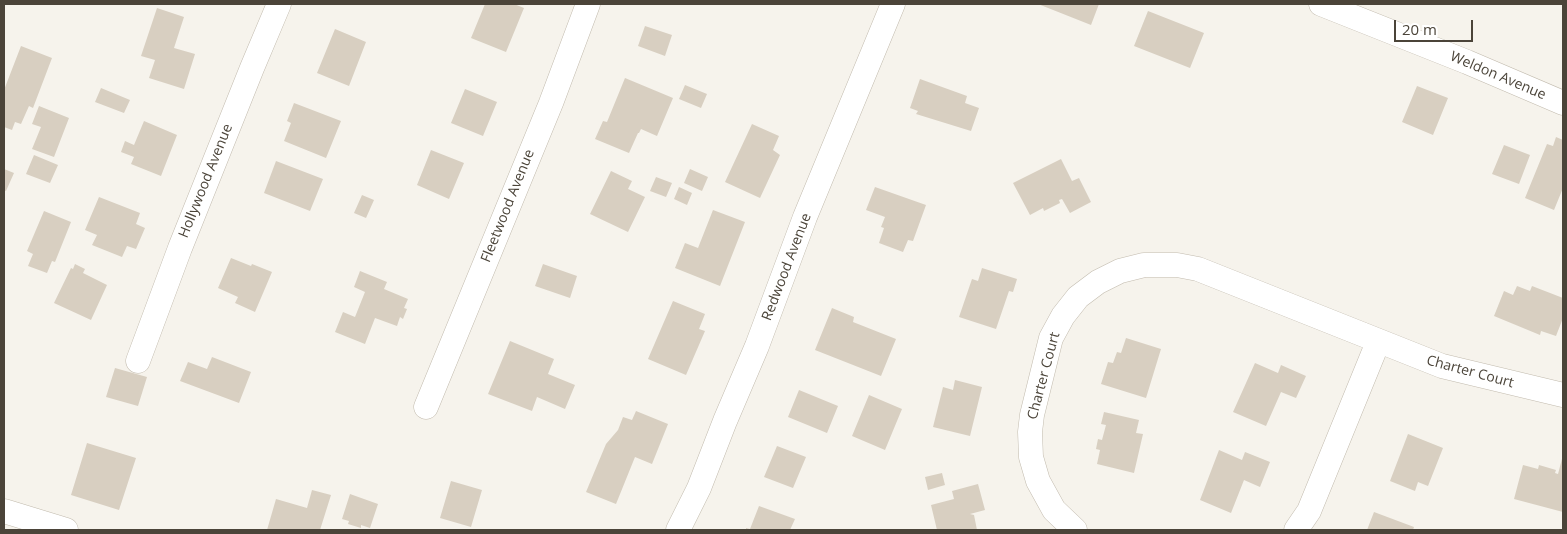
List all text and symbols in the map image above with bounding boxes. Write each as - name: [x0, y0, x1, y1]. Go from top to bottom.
- scale bar: [1397, 10, 1476, 42]
- text: 20 m: [1402, 19, 1437, 39]
- street label: Weldon Avenue: [1448, 48, 1548, 104]
- street label: Hollywood Avenue: [175, 122, 237, 240]
- street label: Fleetwood Avenue: [478, 147, 538, 265]
- street label: Redwood Avenue: [759, 211, 815, 323]
- street label: Charter Court: [1024, 331, 1064, 421]
- street label: Charter Court: [1425, 352, 1515, 392]

